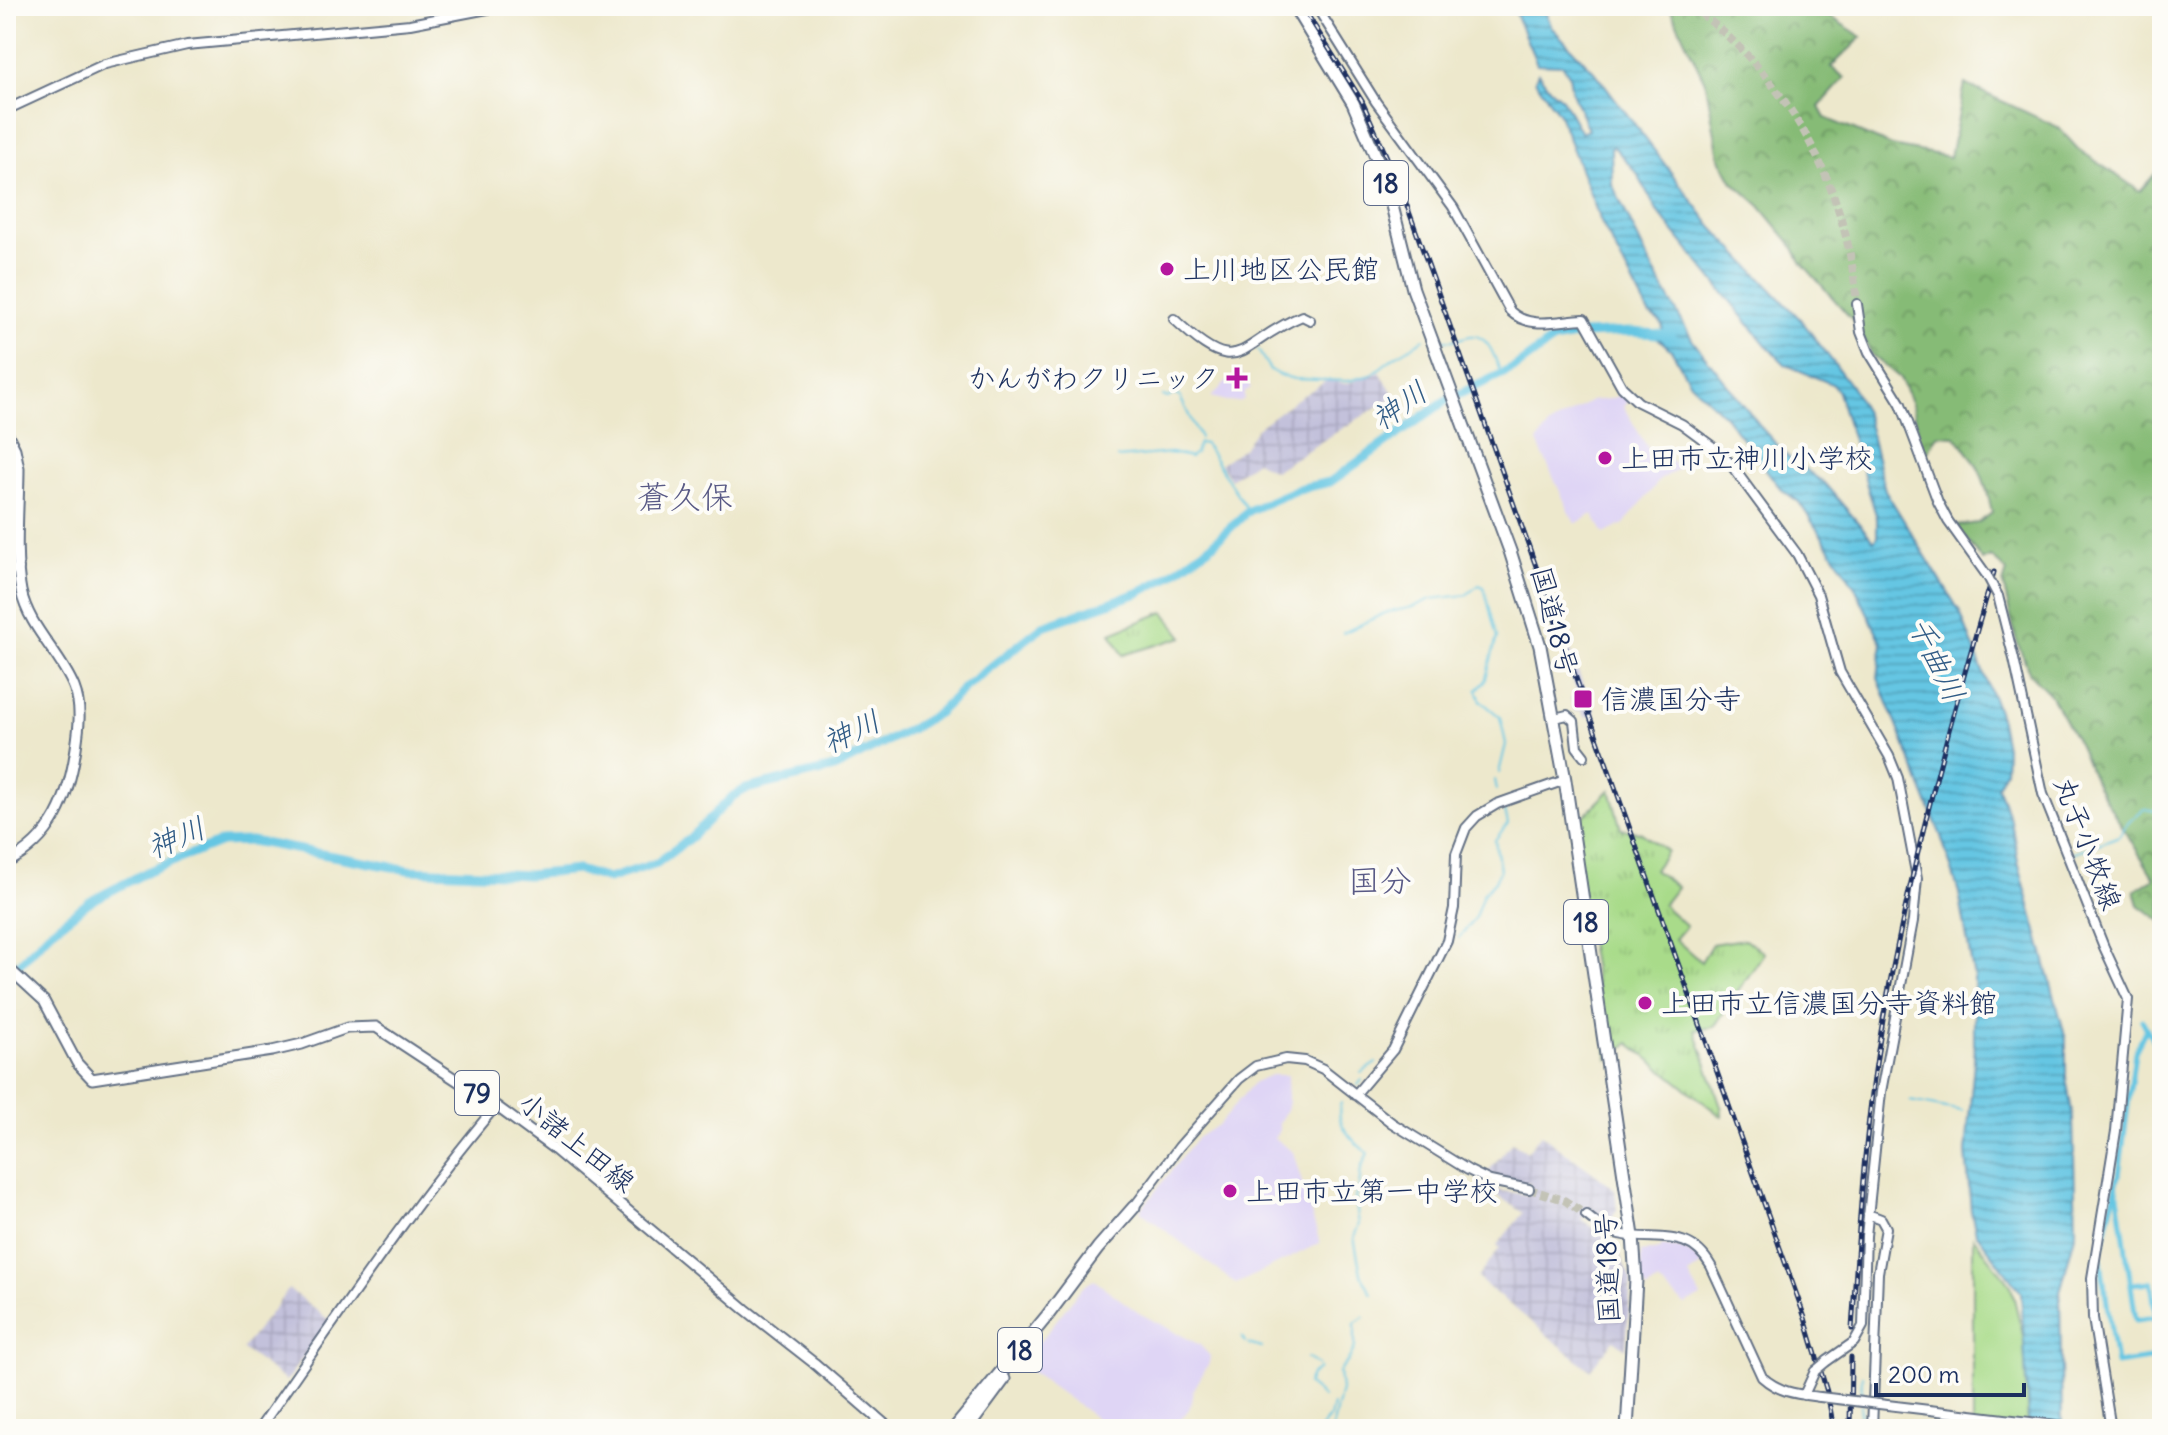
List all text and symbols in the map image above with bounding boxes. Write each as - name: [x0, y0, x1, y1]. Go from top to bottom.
- road number: 18: [1364, 161, 1408, 205]
- place label: 上川地区公民館: [1183, 251, 1379, 287]
- marker: 上川地区公民館: [1158, 260, 1176, 278]
- place label: かんがわクリニック: [968, 360, 1219, 396]
- marker: かんがわクリニック: [1226, 367, 1248, 389]
- water label: 神川: [1364, 372, 1434, 438]
- place label: 上田市立神川小学校: [1621, 440, 1873, 476]
- marker: 上田市立神川小学校: [1596, 449, 1614, 467]
- district label: 蒼久保: [637, 476, 733, 517]
- street label: 国道18号: [1523, 563, 1587, 679]
- water label: 千曲川: [1900, 610, 1974, 708]
- place label: 信濃国分寺: [1601, 681, 1741, 717]
- marker: 信濃国分寺: [1572, 688, 1594, 710]
- water label: 神川: [816, 701, 886, 761]
- street label: 丸子小牧線: [2046, 771, 2130, 915]
- water label: 神川: [141, 808, 211, 866]
- district label: 国分: [1348, 860, 1412, 901]
- road number: 18: [1564, 900, 1608, 944]
- place label: 上田市立信濃国分寺資料館: [1661, 985, 1997, 1021]
- marker: 上田市立信濃国分寺資料館: [1636, 994, 1654, 1012]
- road number: 79: [455, 1071, 499, 1115]
- street label: 小諸上田線: [511, 1084, 643, 1200]
- place label: 上田市立第一中学校: [1246, 1173, 1498, 1209]
- marker: 上田市立第一中学校: [1221, 1182, 1239, 1200]
- street label: 国道18号: [1587, 1212, 1627, 1324]
- road number: 18: [998, 1328, 1042, 1372]
- scale bar: [1876, 1347, 2024, 1397]
- text: 200 m: [1888, 1359, 1960, 1389]

